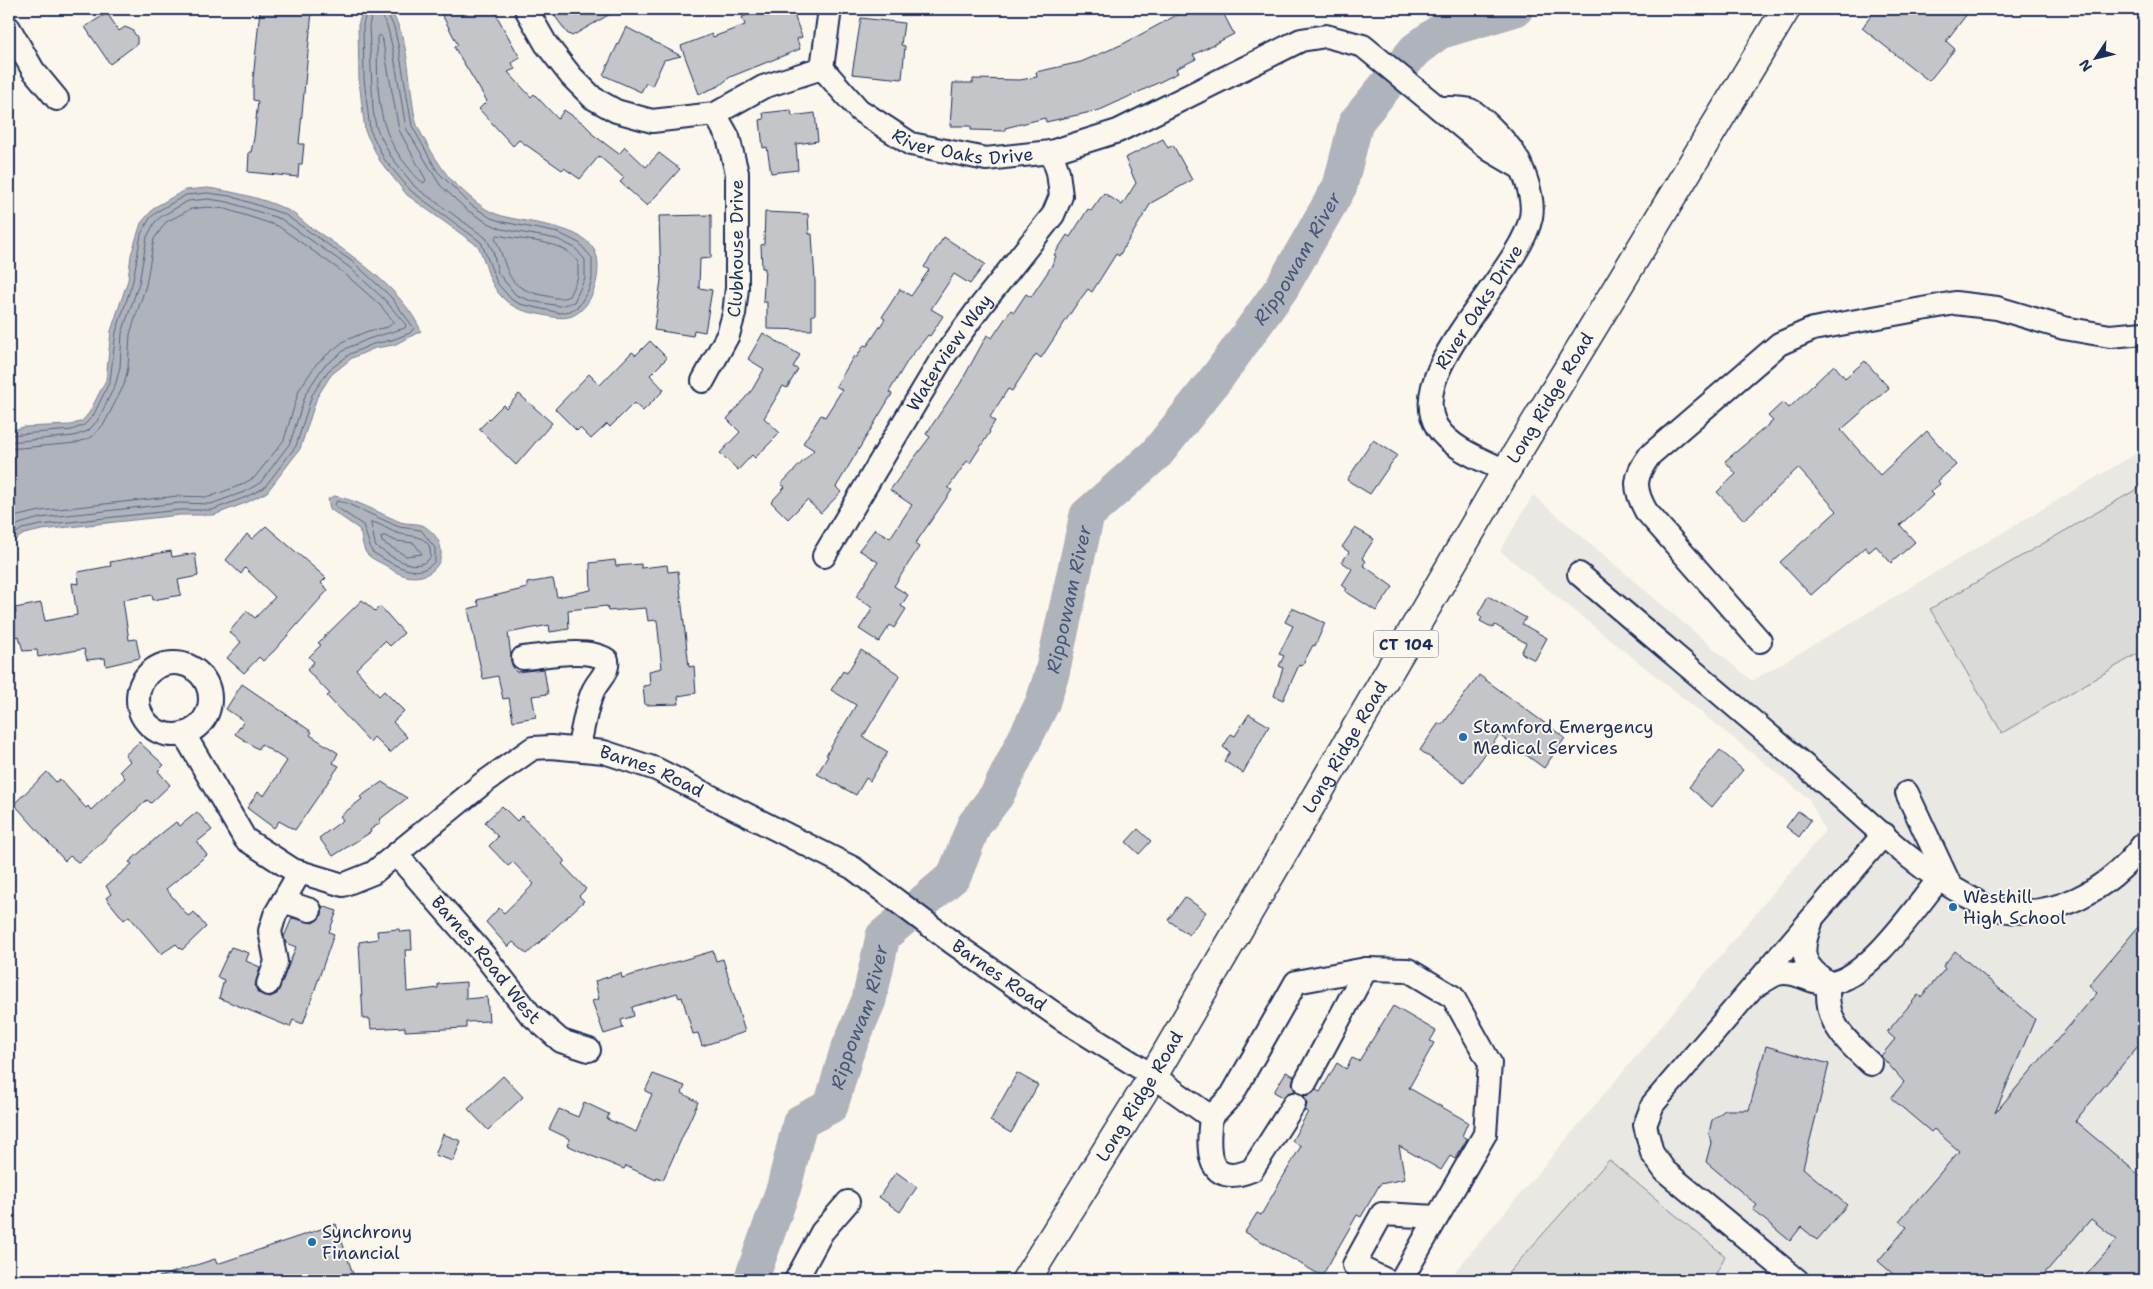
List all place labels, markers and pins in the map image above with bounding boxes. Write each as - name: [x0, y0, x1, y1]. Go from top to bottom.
- place label: Stamford Emergency Medical Services: [1473, 715, 1654, 760]
- marker: Stamford Emergency Medical Services: [1457, 731, 1469, 743]
- place label: Westhill High School: [1963, 885, 2066, 930]
- marker: Westhill High School: [1947, 901, 1959, 913]
- place label: Synchrony Financial: [322, 1220, 412, 1265]
- marker: Synchrony Financial: [306, 1236, 318, 1248]

